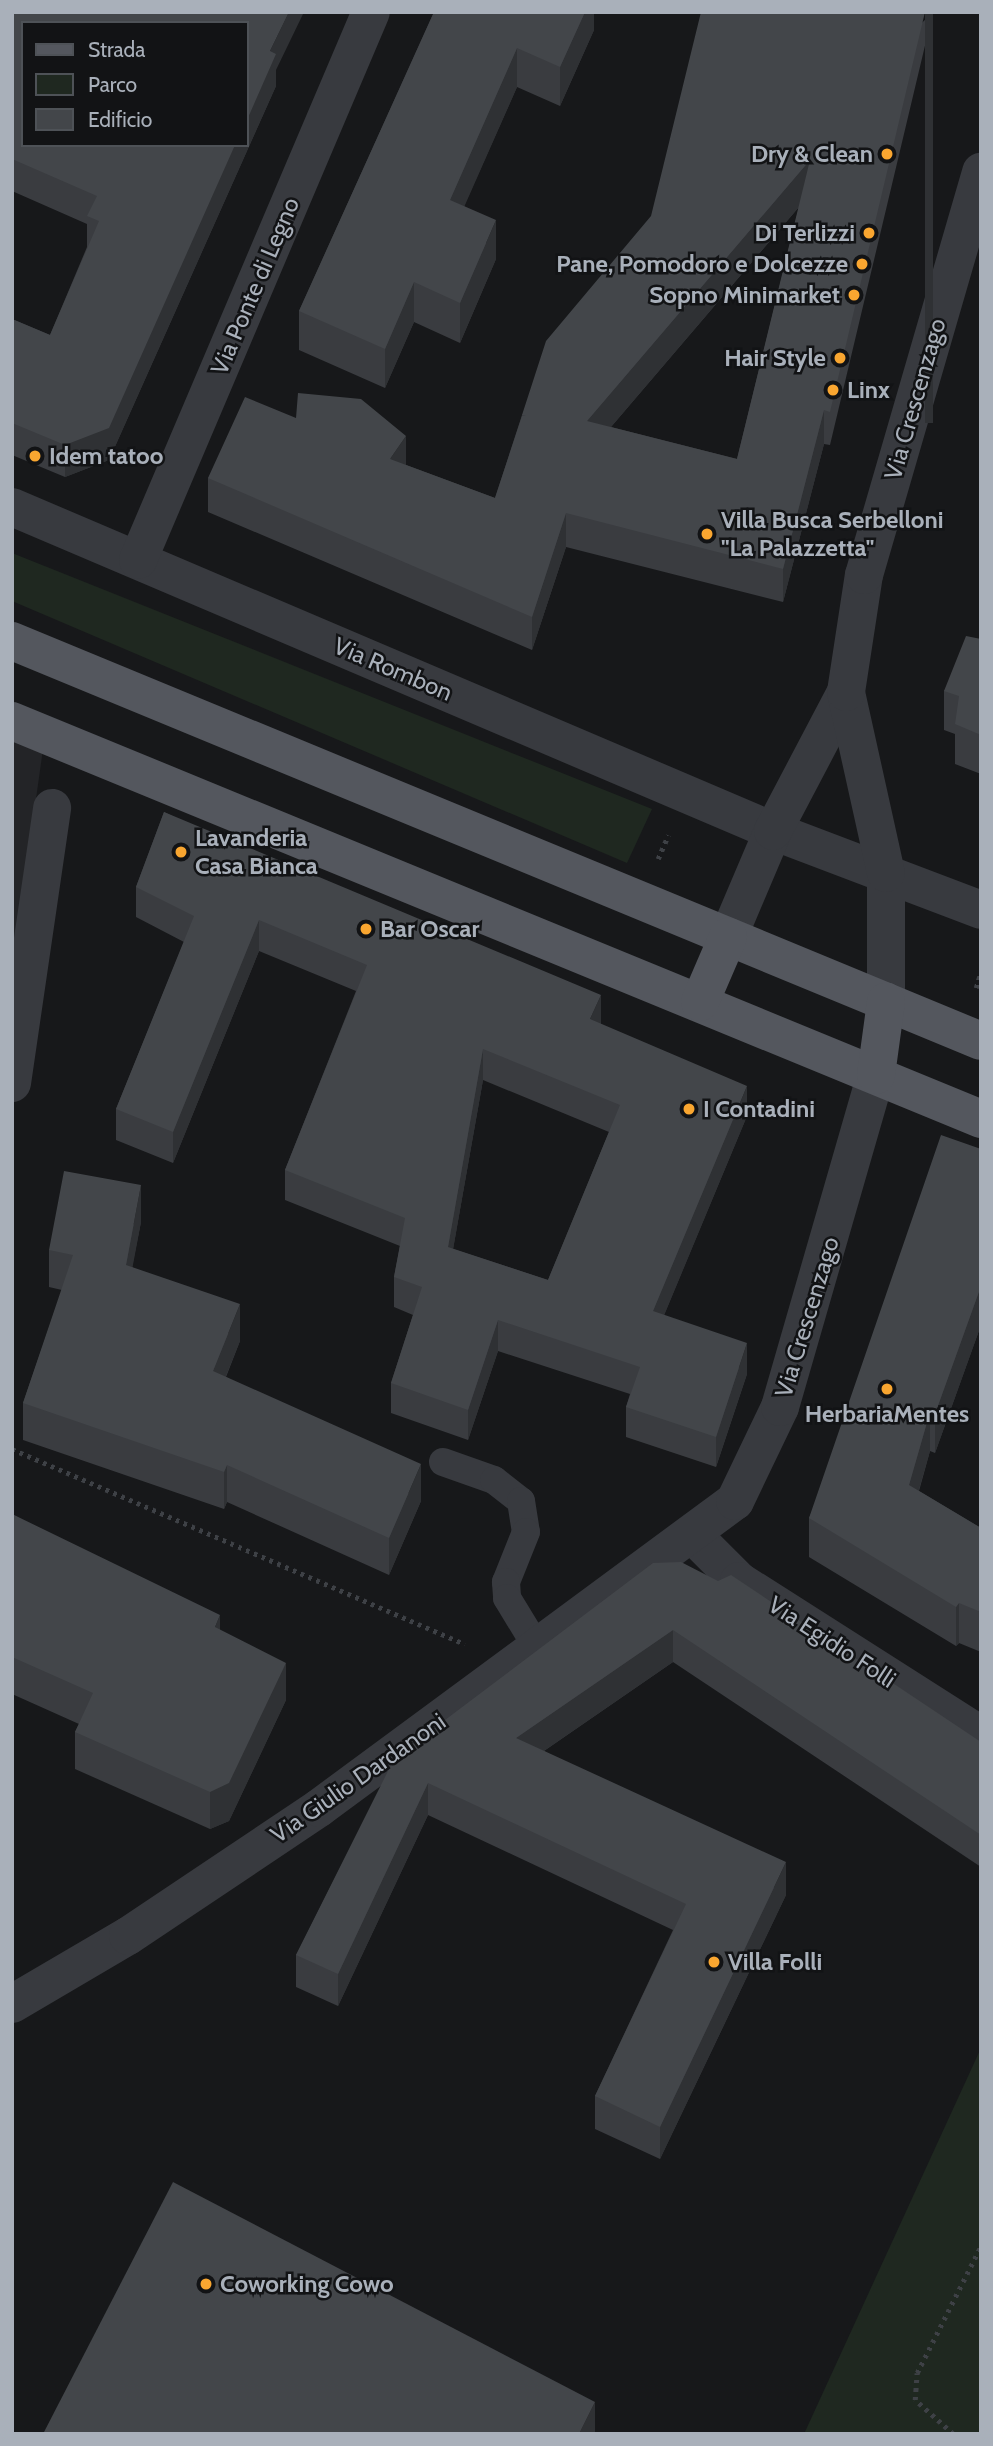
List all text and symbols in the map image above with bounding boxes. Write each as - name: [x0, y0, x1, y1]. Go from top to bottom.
- legend: [21, 21, 248, 147]
- text: Strada: [88, 37, 145, 62]
- text: Parco: [88, 72, 137, 97]
- text: Edificio: [88, 107, 152, 132]
- place label: Dry & Clean: [751, 140, 873, 168]
- marker: Dry & Clean: [879, 146, 895, 162]
- street label: Via Ponte di Legno: [205, 193, 305, 379]
- place label: Di Terlizzi: [754, 219, 855, 247]
- marker: Di Terlizzi: [861, 225, 877, 241]
- place label: Pane, Pomodoro e Dolcezze: [556, 250, 848, 278]
- marker: Pane, Pomodoro e Dolcezze: [854, 256, 870, 272]
- place label: Sopno Minimarket: [649, 281, 840, 309]
- marker: Sopno Minimarket: [846, 287, 862, 303]
- street label: Via Crescenzago: [878, 315, 952, 483]
- place label: Hair Style: [724, 344, 826, 372]
- marker: Hair Style: [832, 350, 848, 366]
- place label: Linx: [847, 376, 890, 404]
- marker: Linx: [825, 382, 841, 398]
- place label: Idem tatoo: [49, 442, 163, 470]
- marker: Idem tatoo: [27, 448, 43, 464]
- place label: Villa Busca Serbelloni "La Palazzetta": [721, 506, 943, 562]
- marker: Villa Busca Serbelloni "La Palazzetta": [699, 526, 715, 542]
- street label: Via Rombon: [329, 631, 457, 707]
- place label: Lavanderia Casa Bianca: [195, 824, 318, 880]
- marker: Lavanderia Casa Bianca: [173, 844, 189, 860]
- place label: Bar Oscar: [380, 915, 479, 943]
- marker: Bar Oscar: [358, 921, 374, 937]
- place label: I Contadini: [703, 1095, 815, 1123]
- marker: I Contadini: [681, 1101, 697, 1117]
- street label: Via Crescenzago: [769, 1233, 845, 1401]
- marker: HerbariaMentes: [879, 1381, 895, 1397]
- place label: HerbariaMentes: [805, 1400, 969, 1428]
- street label: Via Egidio Folli: [763, 1590, 901, 1694]
- street label: Via Giulio Dardanoni: [265, 1707, 451, 1849]
- place label: Villa Folli: [728, 1948, 822, 1976]
- marker: Villa Folli: [706, 1954, 722, 1970]
- place label: Coworking Cowo: [220, 2270, 394, 2298]
- marker: Coworking Cowo: [198, 2276, 214, 2292]

